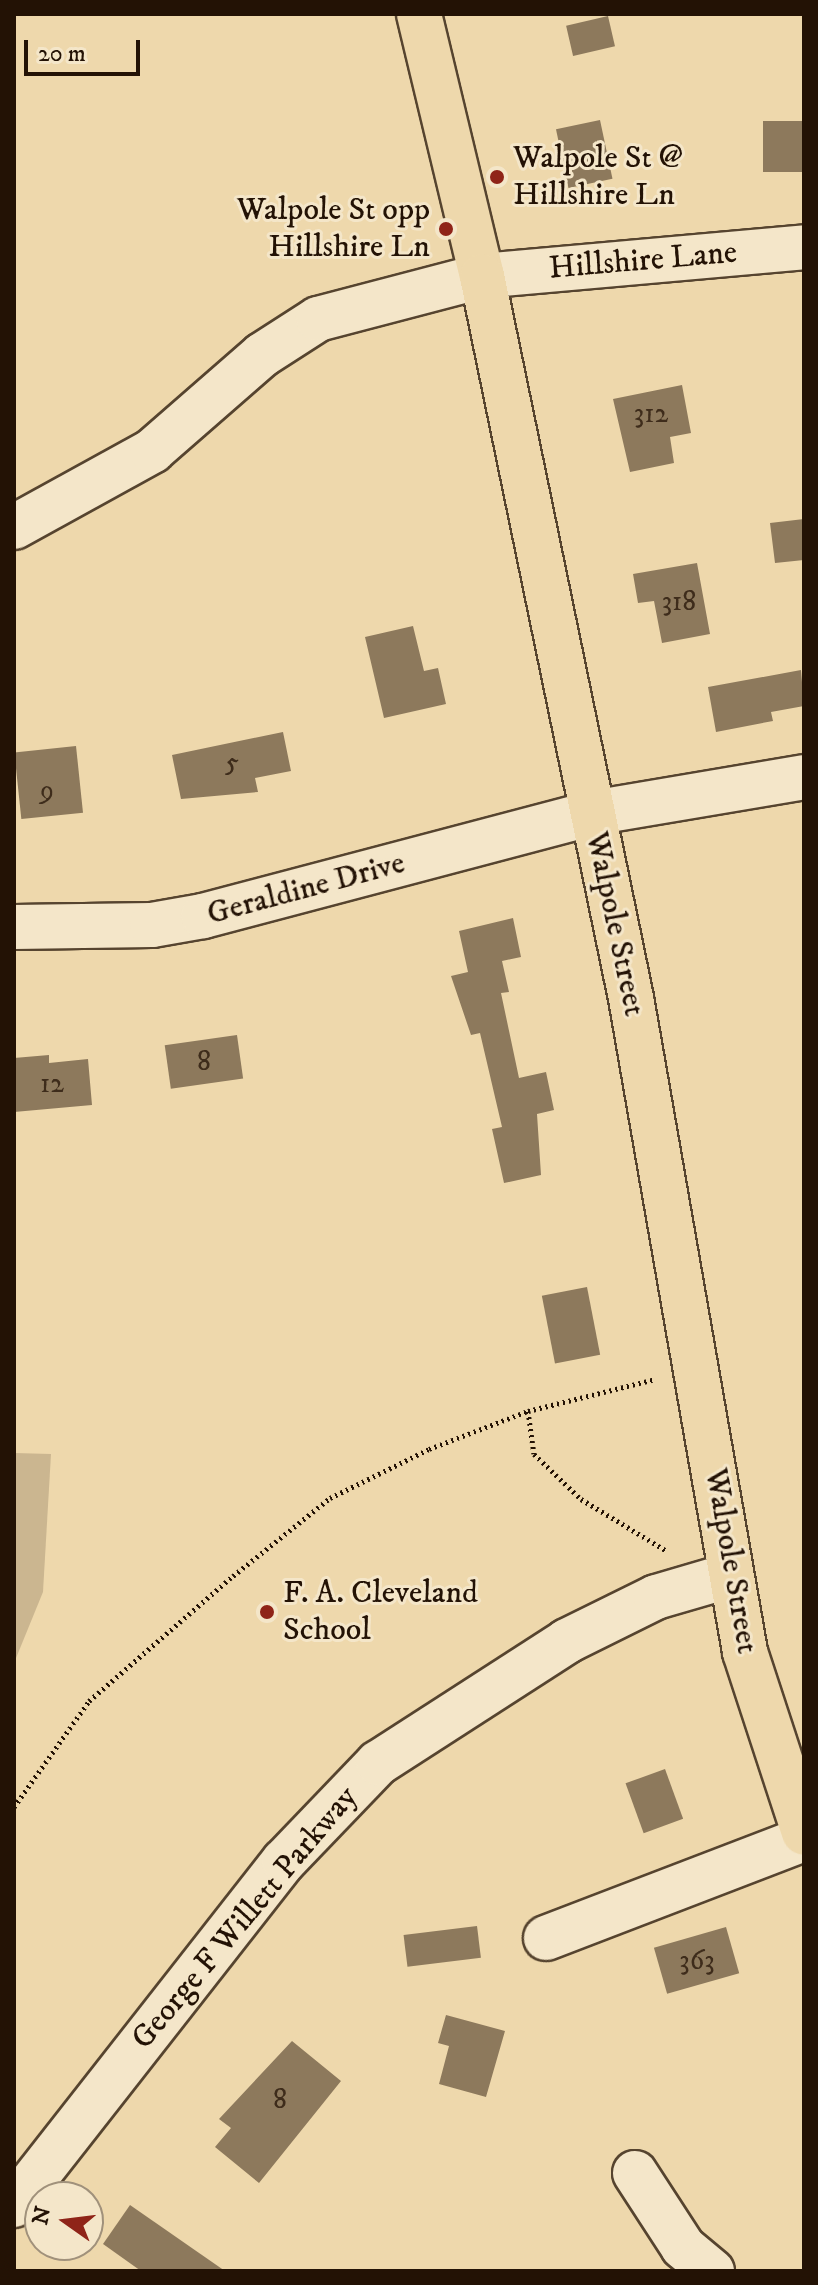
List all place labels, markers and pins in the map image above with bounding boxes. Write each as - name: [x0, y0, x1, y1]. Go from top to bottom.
- place label: Walpole St @ Hillshire Ln: [513, 140, 683, 215]
- marker: Walpole St @ Hillshire Ln: [488, 168, 506, 186]
- place label: Walpole St opp Hillshire Ln: [237, 192, 430, 267]
- marker: Walpole St opp Hillshire Ln: [437, 220, 455, 238]
- place label: F. A. Cleveland School: [283, 1575, 478, 1650]
- marker: F. A. Cleveland School: [258, 1603, 276, 1621]

